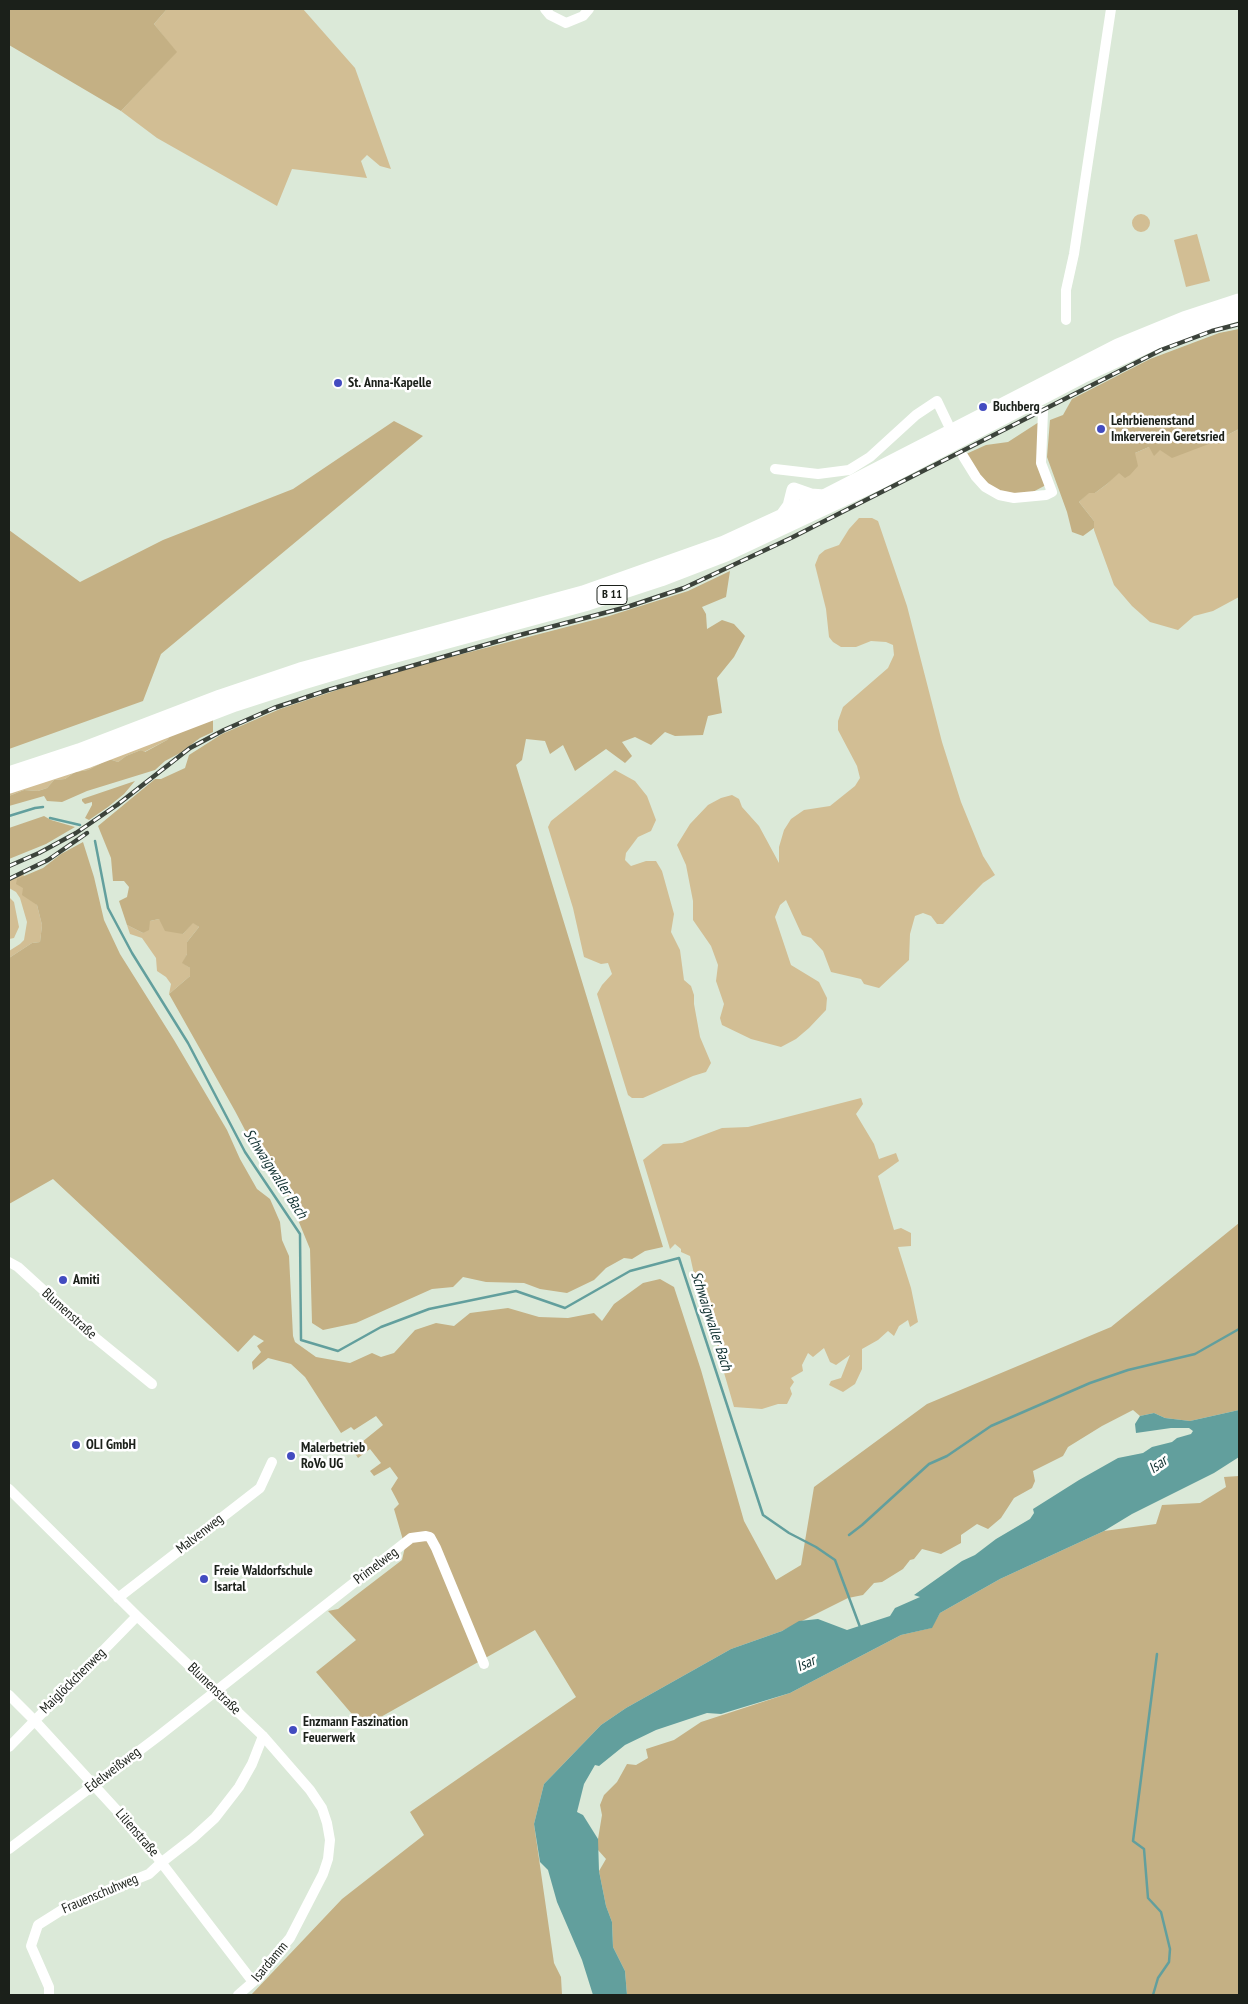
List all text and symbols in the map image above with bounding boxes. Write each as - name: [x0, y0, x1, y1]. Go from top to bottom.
- place label: St. Anna-Kapelle: [348, 375, 431, 391]
- marker: St. Anna-Kapelle: [332, 377, 344, 389]
- place label: Buchberg: [993, 399, 1040, 415]
- marker: Buchberg: [977, 401, 989, 413]
- place label: Lehrbienenstand Imkerverein Geretsried: [1111, 413, 1225, 446]
- marker: Lehrbienenstand Imkerverein Geretsried: [1095, 423, 1107, 435]
- road number: B 11: [597, 586, 627, 604]
- water label: Schwaigwaller Bach: [239, 1126, 311, 1222]
- water label: Schwaigwaller Bach: [686, 1269, 736, 1373]
- place label: Amiti: [73, 1272, 100, 1288]
- marker: Amiti: [57, 1274, 69, 1286]
- street label: Blumenstraße: [38, 1285, 100, 1343]
- place label: OLI GmbH: [86, 1437, 136, 1453]
- marker: OLI GmbH: [70, 1439, 82, 1451]
- place label: Malerbetrieb RoVo UG: [301, 1440, 365, 1472]
- marker: Malerbetrieb RoVo UG: [285, 1450, 297, 1462]
- water label: Isar: [1145, 1452, 1171, 1478]
- street label: Malvenweg: [173, 1510, 227, 1558]
- street label: Primelweg: [351, 1544, 401, 1588]
- place label: Freie Waldorfschule Isartal: [214, 1563, 313, 1595]
- marker: Freie Waldorfschule Isartal: [198, 1573, 210, 1585]
- street label: Maiglöckchenweg: [37, 1645, 109, 1717]
- water label: Isar: [794, 1652, 818, 1676]
- street label: Blumenstraße: [184, 1659, 244, 1719]
- place label: Enzmann Faszination Feuerwerk: [303, 1714, 408, 1746]
- marker: Enzmann Faszination Feuerwerk: [287, 1724, 299, 1736]
- street label: Edelweißweg: [82, 1744, 144, 1796]
- street label: Lilienstraße: [112, 1806, 162, 1860]
- street label: Frauenschuhweg: [59, 1870, 141, 1918]
- street label: Isardamm: [248, 1938, 292, 1986]

